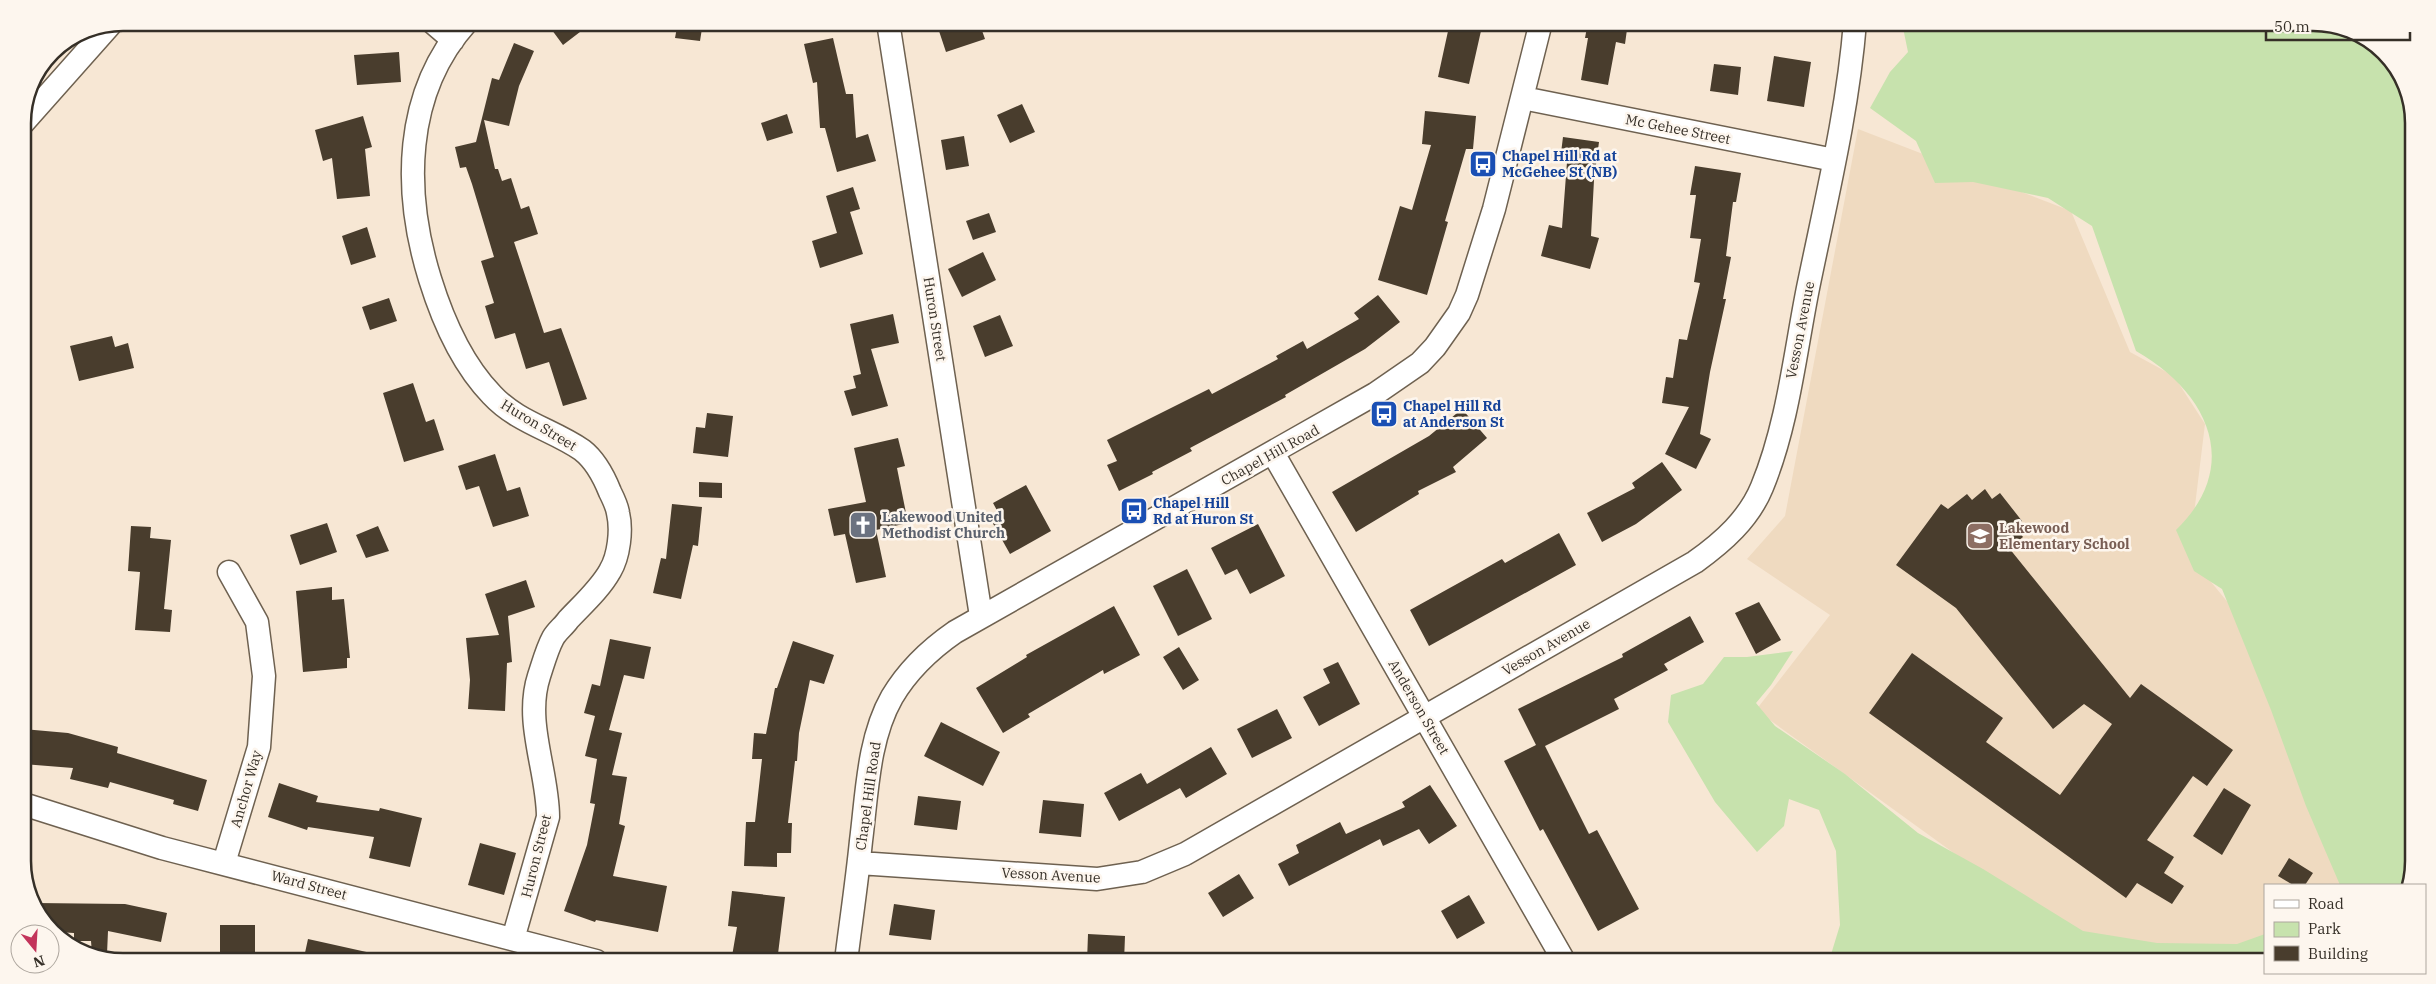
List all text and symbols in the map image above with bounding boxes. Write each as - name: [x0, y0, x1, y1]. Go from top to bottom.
- scale bar: [2266, 10, 2410, 42]
- text: 50 m: [2274, 17, 2310, 36]
- street label: Mc Gehee Street: [1624, 110, 1732, 148]
- place label: Chapel Hill Rd at McGehee St (NB): [1502, 147, 1617, 181]
- bus stop icon: Chapel Hill Rd at McGehee St (NB): [1468, 149, 1498, 179]
- street label: Huron Street: [919, 275, 951, 363]
- street label: Vesson Avenue: [1782, 280, 1818, 380]
- street label: Huron Street: [498, 395, 580, 455]
- place label: Chapel Hill Rd at Anderson St: [1403, 397, 1504, 431]
- bus stop icon: Chapel Hill Rd at Anderson St: [1369, 399, 1399, 429]
- street label: Chapel Hill Road: [1218, 420, 1323, 489]
- place label: Chapel Hill Rd at Huron St: [1153, 494, 1254, 528]
- bus stop icon: Chapel Hill Rd at Huron St: [1119, 496, 1149, 526]
- place label: Lakewood United Methodist Church: [882, 508, 1005, 542]
- church icon: Lakewood United Methodist Church: [848, 510, 878, 540]
- place label: Lakewood Elementary School: [1999, 519, 2130, 553]
- school or university icon: Lakewood Elementary School: [1965, 521, 1995, 551]
- street label: Vesson Avenue: [1499, 614, 1593, 680]
- street label: Anderson Street: [1384, 656, 1454, 758]
- street label: Chapel Hill Road: [851, 740, 885, 852]
- street label: Anchor Way: [226, 748, 266, 830]
- street label: Huron Street: [517, 812, 555, 900]
- street label: Vesson Avenue: [1001, 863, 1101, 887]
- street label: Ward Street: [269, 866, 349, 904]
- legend: [2264, 884, 2426, 974]
- text: Road: [2308, 894, 2344, 913]
- text: Park: [2308, 919, 2341, 938]
- north arrow: [10, 924, 60, 974]
- text: Building: [2308, 944, 2368, 963]
- text: N: [31, 951, 47, 972]

